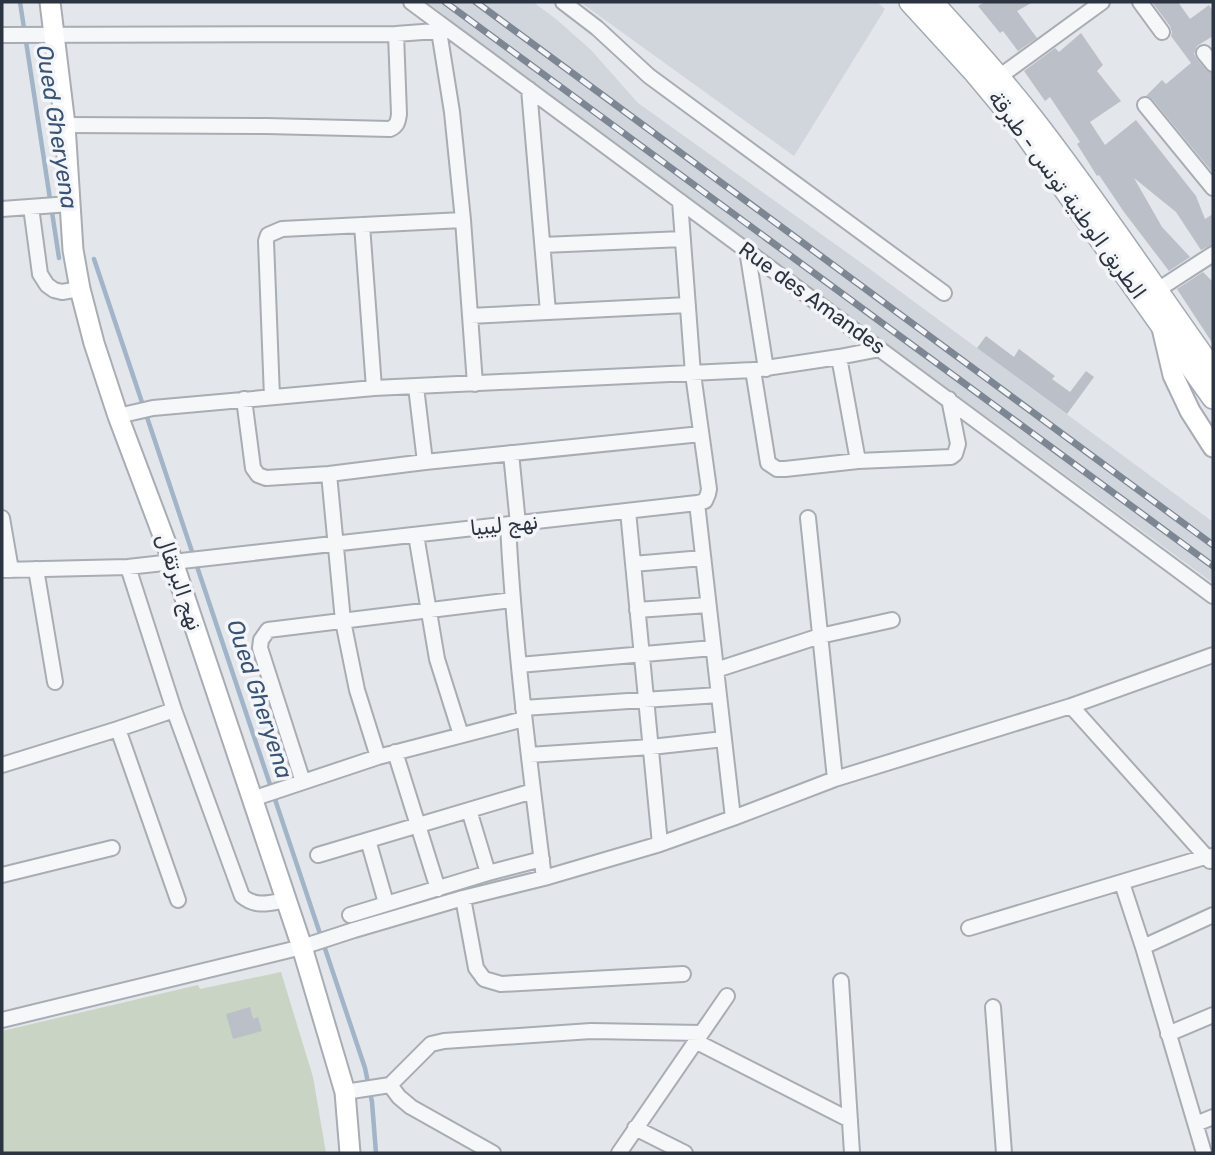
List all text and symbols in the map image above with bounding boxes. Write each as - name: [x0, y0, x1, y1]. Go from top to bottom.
- water label: Oued Gheryena: [30, 43, 84, 211]
- street label: الطريق الوطنية تونس - طبرقة: [983, 86, 1151, 304]
- street label: Rue des Amandes: [734, 236, 890, 359]
- street label: نهج ليبيا: [469, 508, 539, 542]
- street label: نهج البرتقال: [149, 530, 208, 634]
- water label: Oued Gheryena: [221, 616, 299, 782]

